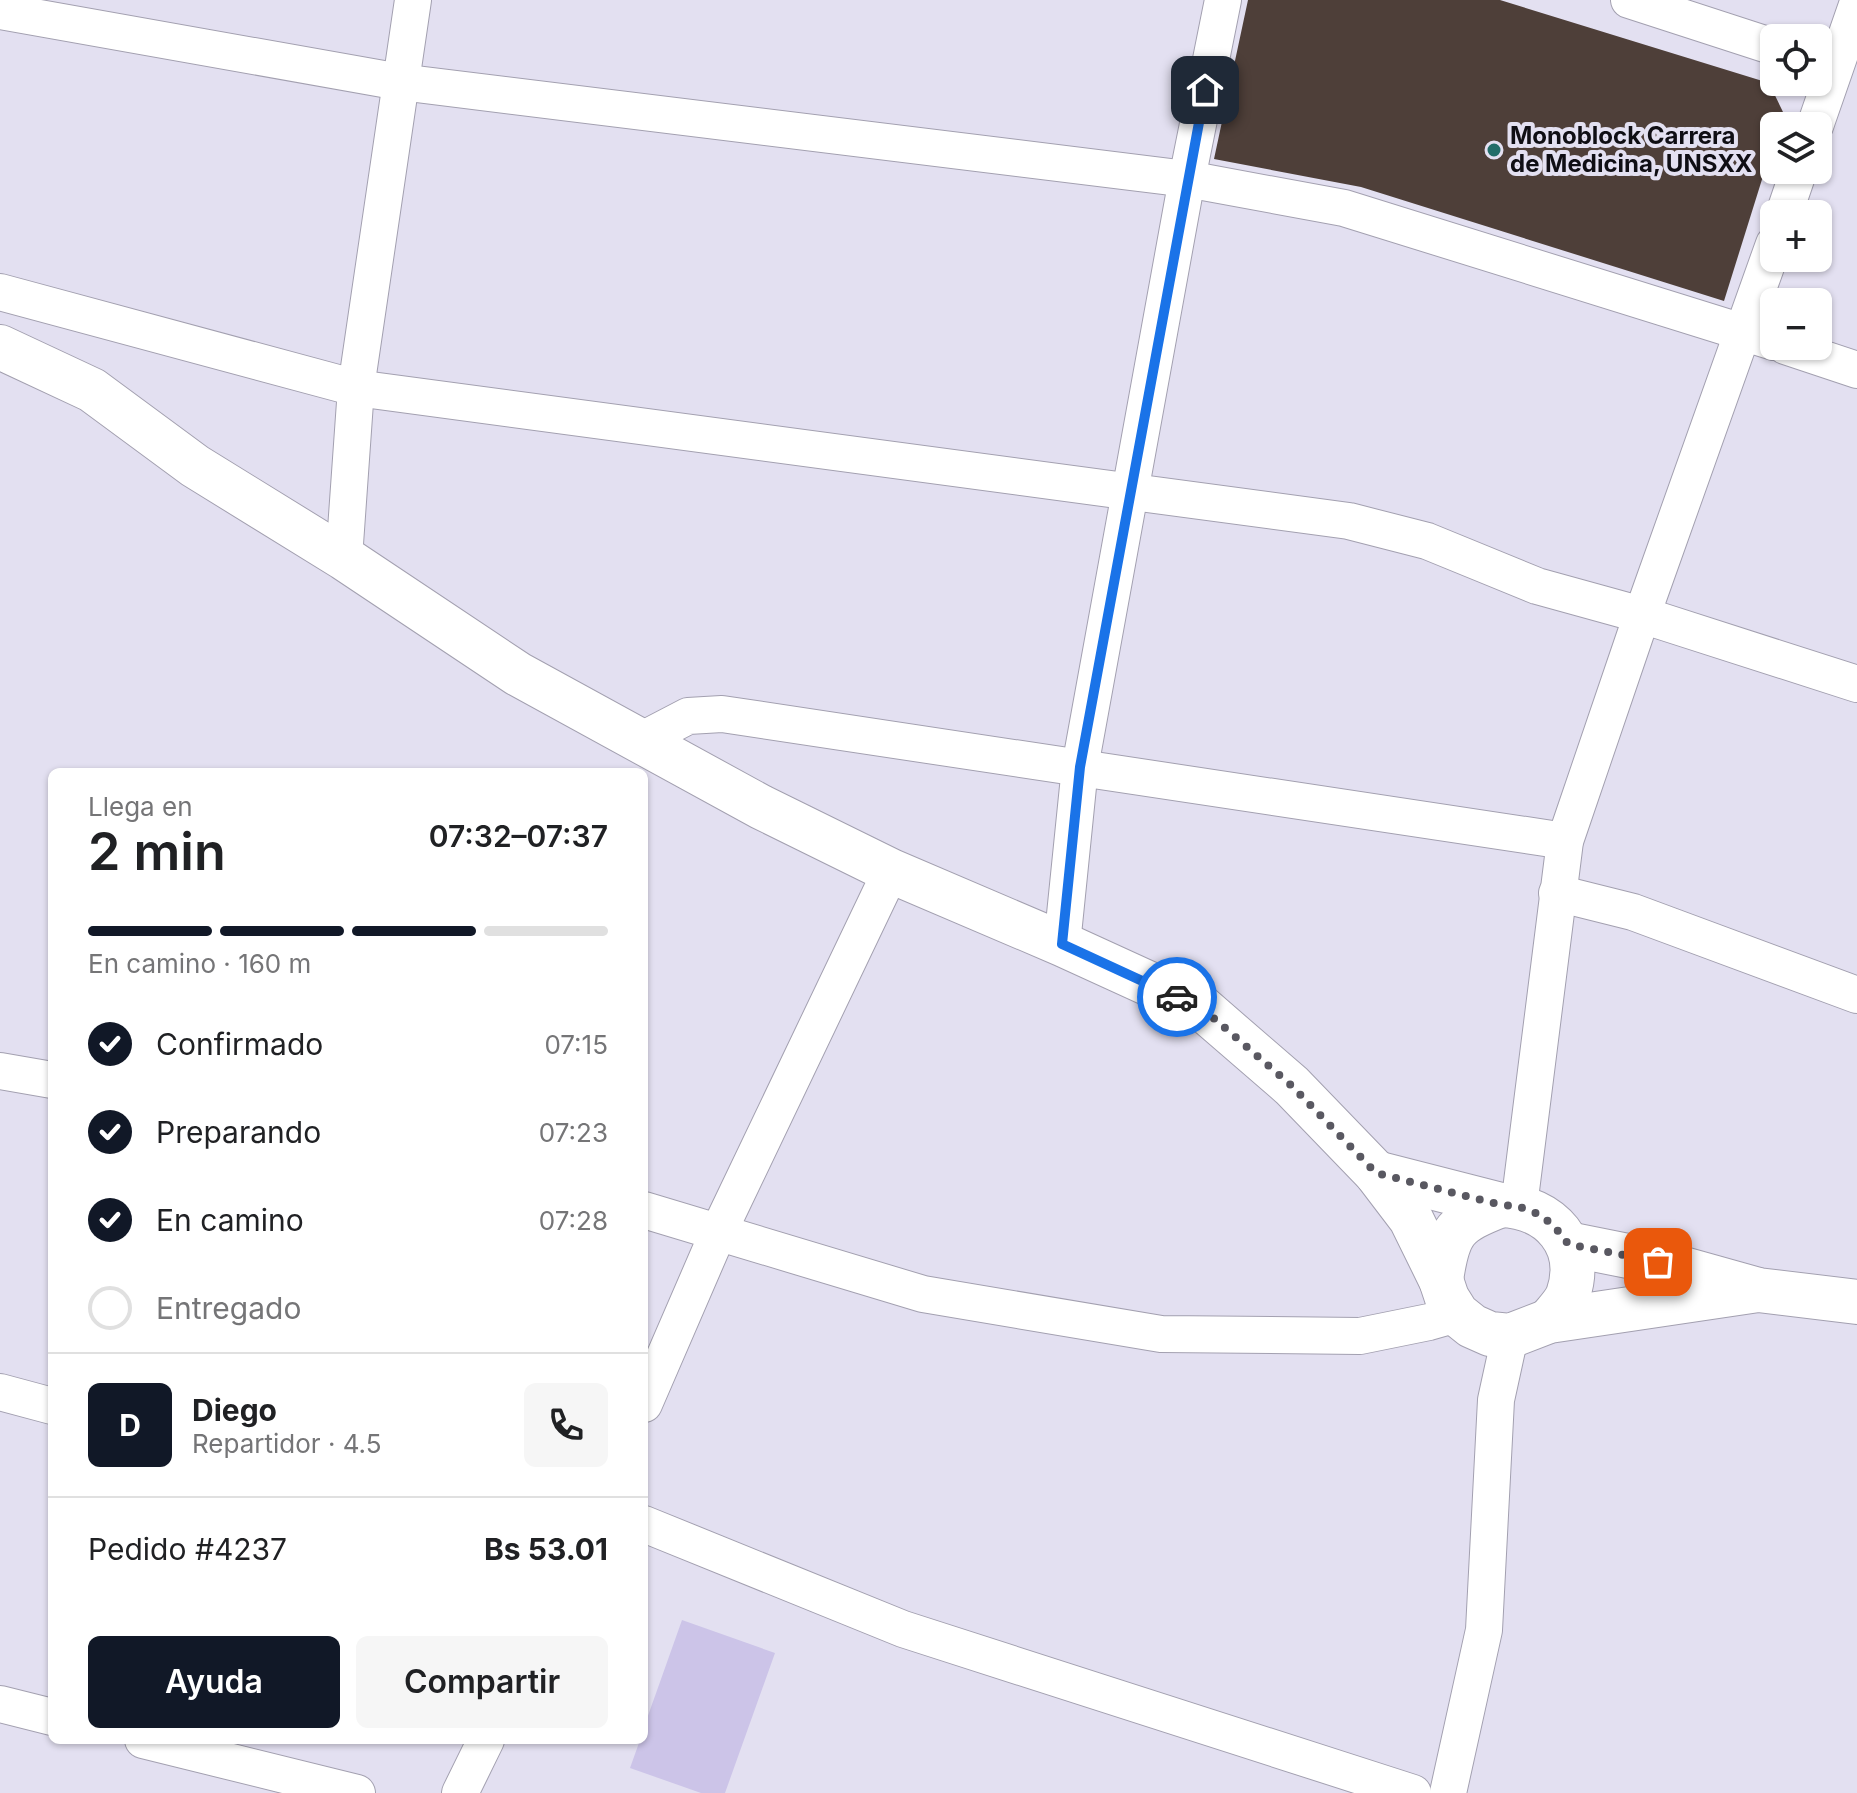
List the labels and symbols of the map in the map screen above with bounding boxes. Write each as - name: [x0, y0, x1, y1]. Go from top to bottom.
- pin: [1171, 56, 1239, 124]
- place label: Monoblock Carrera de Medicina, UNSXX: [1510, 121, 1753, 178]
- marker: Monoblock Carrera de Medicina, UNSXX: [1485, 141, 1503, 159]
- courier: [1137, 957, 1217, 1037]
- pin: [1624, 1228, 1692, 1296]

